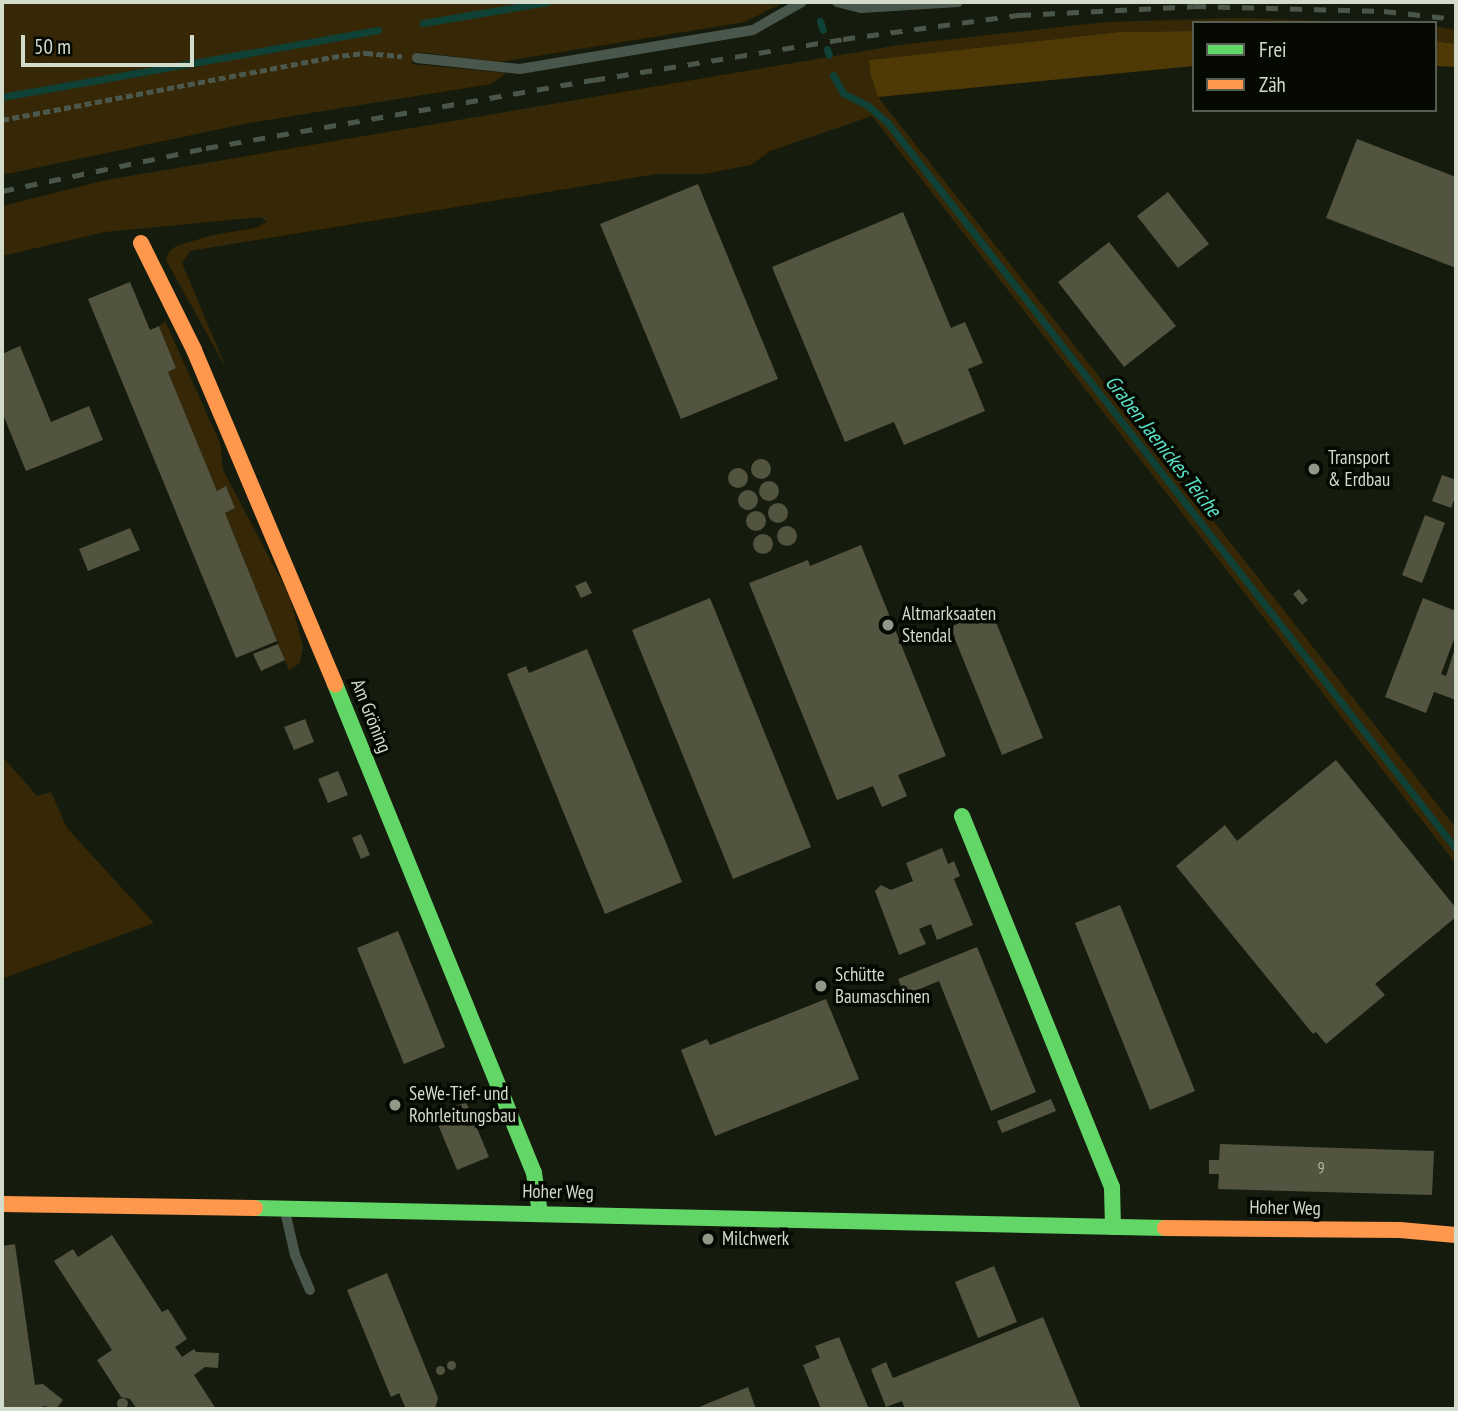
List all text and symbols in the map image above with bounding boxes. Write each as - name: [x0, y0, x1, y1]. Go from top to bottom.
- scale bar: [24, 21, 198, 65]
- legend: [1192, 21, 1437, 112]
- text: 50 m: [34, 33, 71, 60]
- text: Frei: [1259, 36, 1287, 63]
- text: Zäh: [1259, 71, 1286, 98]
- water label: Graben Jaenickes Teiche: [1100, 370, 1226, 522]
- place label: Transport & Erdbau: [1328, 447, 1390, 491]
- marker: Transport & Erdbau: [1306, 461, 1322, 477]
- place label: Altmarksaaten Stendal: [902, 603, 996, 647]
- marker: Altmarksaaten Stendal: [880, 617, 896, 633]
- street label: Am Gröning: [346, 676, 396, 756]
- place label: Schütte Baumaschinen: [835, 964, 930, 1008]
- marker: Schütte Baumaschinen: [813, 978, 829, 994]
- place label: SeWe-Tief- und Rohrleitungsbau: [409, 1083, 516, 1127]
- marker: SeWe-Tief- und Rohrleitungsbau: [387, 1097, 403, 1113]
- house number: 9: [1317, 1157, 1325, 1177]
- street label: Hoher Weg: [522, 1180, 594, 1204]
- street label: Hoher Weg: [1249, 1196, 1321, 1220]
- place label: Milchwerk: [722, 1228, 789, 1250]
- marker: Milchwerk: [700, 1231, 716, 1247]

